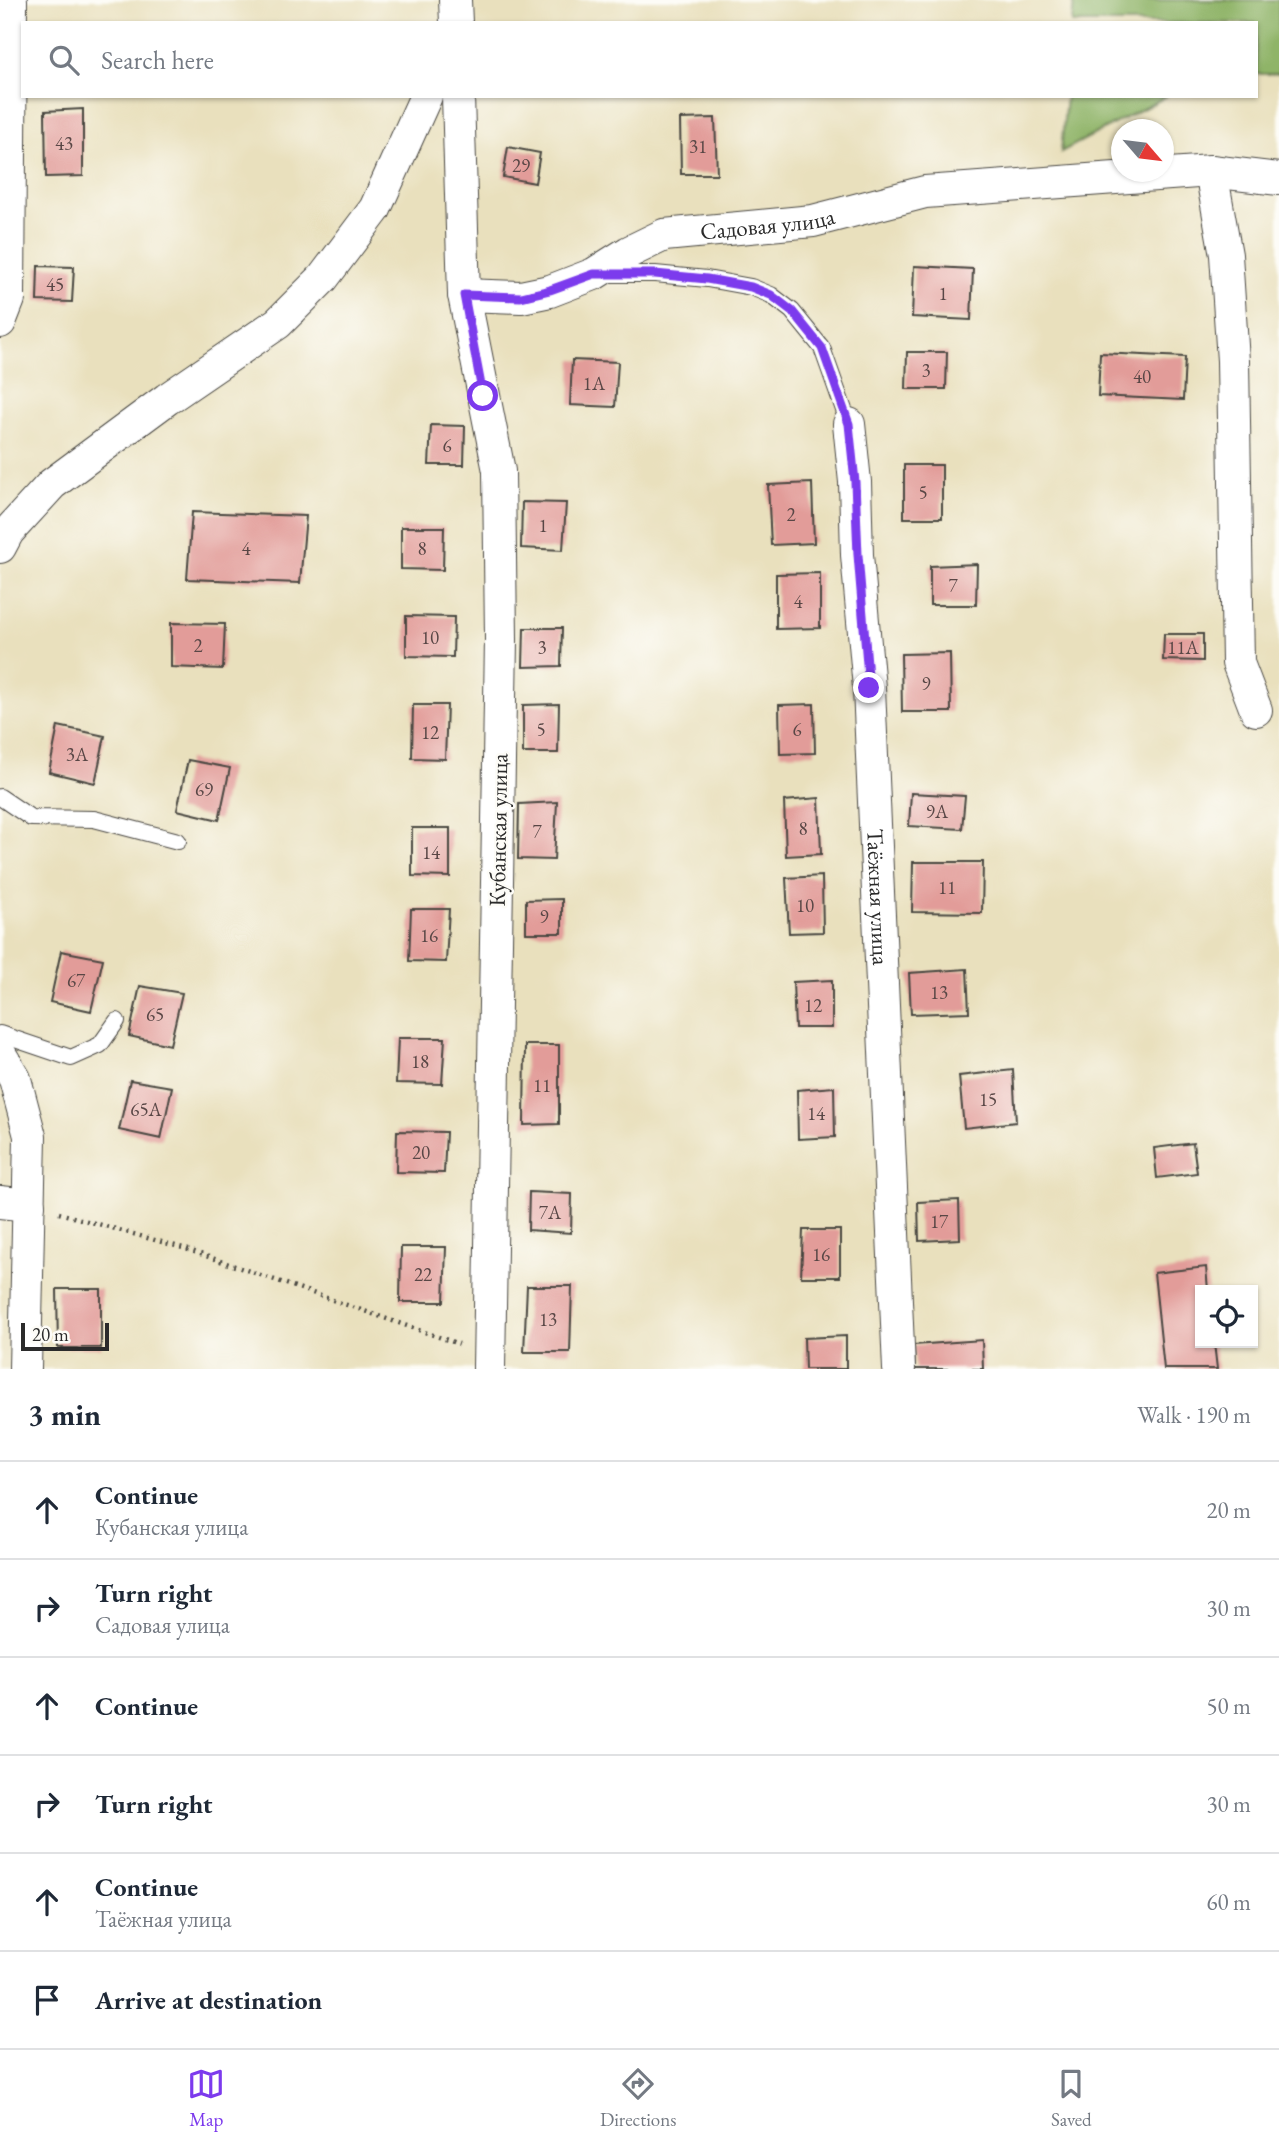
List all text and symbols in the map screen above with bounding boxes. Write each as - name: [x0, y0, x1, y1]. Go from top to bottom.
- search box: [21, 21, 1258, 98]
- icon: search: [45, 41, 83, 79]
- text: Search here: [101, 43, 214, 77]
- north arrow: [1111, 119, 1174, 182]
- house number: 43: [55, 131, 73, 156]
- house number: 31: [689, 134, 707, 159]
- house number: 29: [512, 153, 530, 178]
- street label: Садовая улица: [699, 201, 839, 247]
- house number: 45: [46, 272, 64, 297]
- house number: 1: [938, 281, 948, 306]
- house number: 3: [921, 358, 931, 383]
- house number: 40: [1133, 364, 1151, 389]
- house number: 1А: [583, 371, 606, 396]
- route start: [467, 380, 498, 411]
- house number: 6: [442, 433, 452, 458]
- house number: 5: [918, 480, 928, 505]
- house number: 2: [786, 502, 796, 527]
- house number: 1: [538, 513, 548, 538]
- house number: 4: [241, 536, 251, 561]
- house number: 8: [417, 536, 427, 561]
- house number: 7: [948, 573, 958, 598]
- house number: 4: [793, 589, 803, 614]
- house number: 10: [421, 625, 439, 650]
- house number: 2: [193, 633, 203, 658]
- house number: 3: [537, 635, 547, 660]
- house number: 11А: [1167, 635, 1200, 660]
- house number: 9: [921, 671, 931, 696]
- route end: [853, 672, 884, 703]
- house number: 5: [536, 717, 546, 742]
- house number: 6: [792, 717, 802, 742]
- house number: 12: [421, 720, 439, 745]
- house number: 3А: [66, 742, 89, 767]
- street label: Кубанская улица: [482, 752, 514, 907]
- house number: 69: [195, 777, 213, 802]
- house number: 9А: [926, 799, 949, 824]
- house number: 8: [798, 816, 808, 841]
- house number: 7: [532, 819, 542, 844]
- street label: Таёжная улица: [860, 828, 896, 967]
- house number: 14: [422, 840, 441, 865]
- house number: 11: [938, 875, 956, 900]
- house number: 10: [796, 893, 814, 918]
- house number: 9: [539, 904, 549, 929]
- house number: 16: [420, 923, 438, 948]
- house number: 67: [67, 968, 86, 993]
- house number: 13: [930, 980, 948, 1005]
- house number: 12: [804, 993, 822, 1018]
- house number: 65: [146, 1002, 164, 1027]
- house number: 18: [411, 1049, 429, 1074]
- house number: 11: [533, 1073, 551, 1098]
- house number: 15: [979, 1087, 997, 1112]
- house number: 65А: [130, 1097, 163, 1122]
- house number: 14: [807, 1101, 826, 1126]
- house number: 20: [412, 1140, 430, 1165]
- house number: 7А: [539, 1200, 562, 1225]
- house number: 17: [930, 1209, 949, 1234]
- house number: 16: [812, 1242, 830, 1267]
- house number: 22: [414, 1262, 432, 1287]
- map controls: [1195, 1285, 1258, 1348]
- button: locate: [1195, 1285, 1258, 1348]
- house number: 13: [539, 1307, 557, 1332]
- scale bar: [21, 1320, 108, 1352]
- text: 20 m: [32, 1322, 69, 1347]
- text: 3 min: [28, 1395, 101, 1434]
- text: Walk · 190 m: [1137, 1400, 1251, 1430]
- text: Continue: [95, 1478, 198, 1512]
- icon: ahead: [28, 1491, 66, 1529]
- text: 20 m: [1206, 1495, 1251, 1525]
- text: Кубанская улица: [95, 1512, 248, 1542]
- text: Turn right: [95, 1576, 213, 1610]
- icon: right: [28, 1589, 66, 1627]
- text: 30 m: [1206, 1593, 1251, 1623]
- text: Садовая улица: [95, 1610, 230, 1640]
- icon: ahead: [28, 1687, 66, 1725]
- text: Continue: [95, 1689, 198, 1723]
- text: 50 m: [1206, 1691, 1251, 1721]
- icon: right: [28, 1785, 66, 1823]
- text: Turn right: [95, 1787, 213, 1821]
- text: 30 m: [1206, 1789, 1251, 1819]
- text: Continue: [95, 1870, 198, 1904]
- icon: ahead: [28, 1883, 66, 1921]
- text: 60 m: [1206, 1887, 1251, 1917]
- text: Таёжная улица: [95, 1904, 232, 1934]
- icon: arrive: [28, 1981, 66, 2019]
- text: Arrive at destination: [95, 1983, 322, 2017]
- tab: Map: [187, 2065, 225, 2132]
- tab: Directions: [600, 2065, 676, 2132]
- tab: Saved: [1051, 2065, 1092, 2132]

